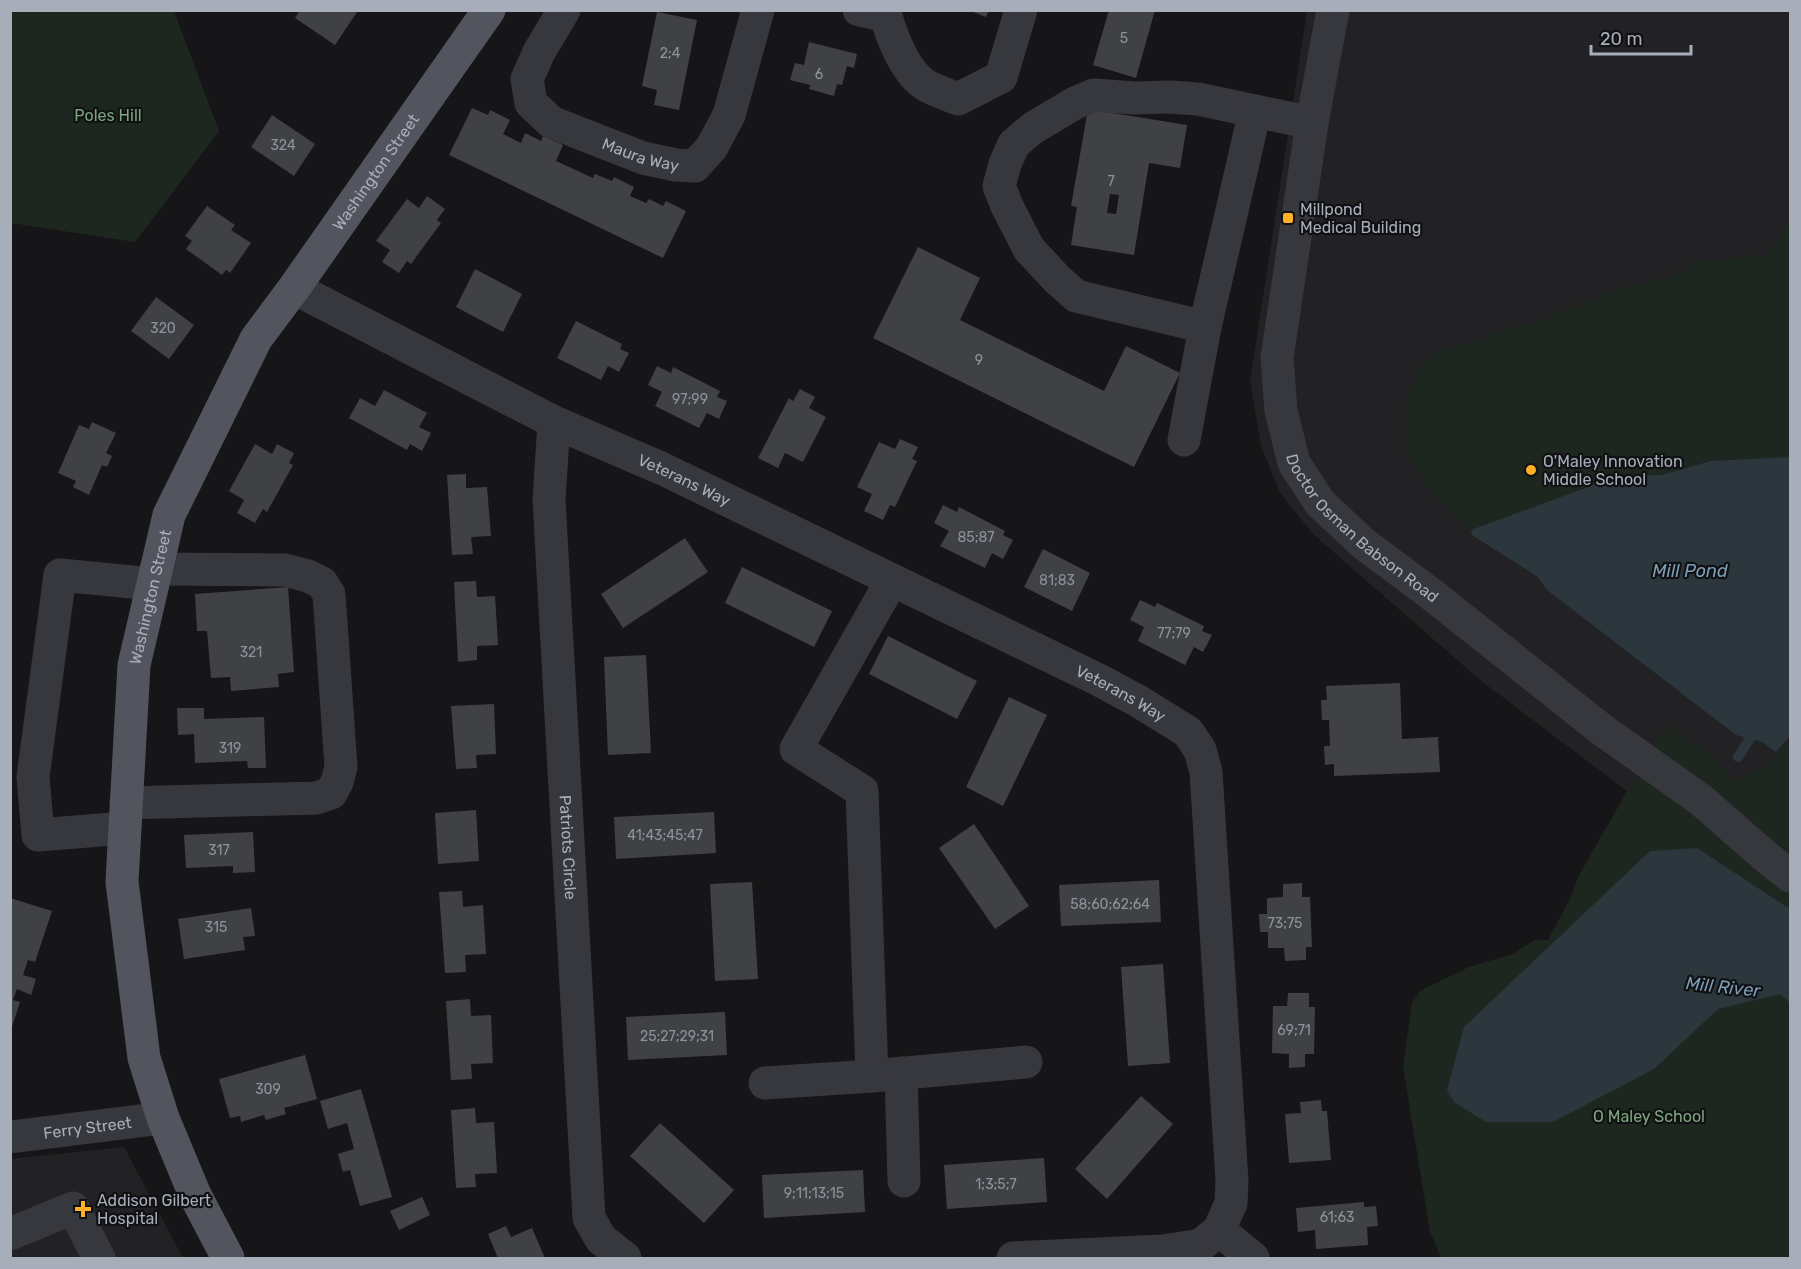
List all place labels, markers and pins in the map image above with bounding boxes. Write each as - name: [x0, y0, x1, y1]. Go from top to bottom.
- place label: Millpond Medical Building: [1300, 200, 1421, 237]
- marker: Millpond Medical Building: [1281, 211, 1295, 225]
- place label: O'Maley Innovation Middle School: [1543, 452, 1683, 489]
- marker: O'Maley Innovation Middle School: [1524, 463, 1538, 477]
- place label: Addison Gilbert Hospital: [97, 1191, 211, 1228]
- marker: Addison Gilbert Hospital: [74, 1200, 92, 1218]

